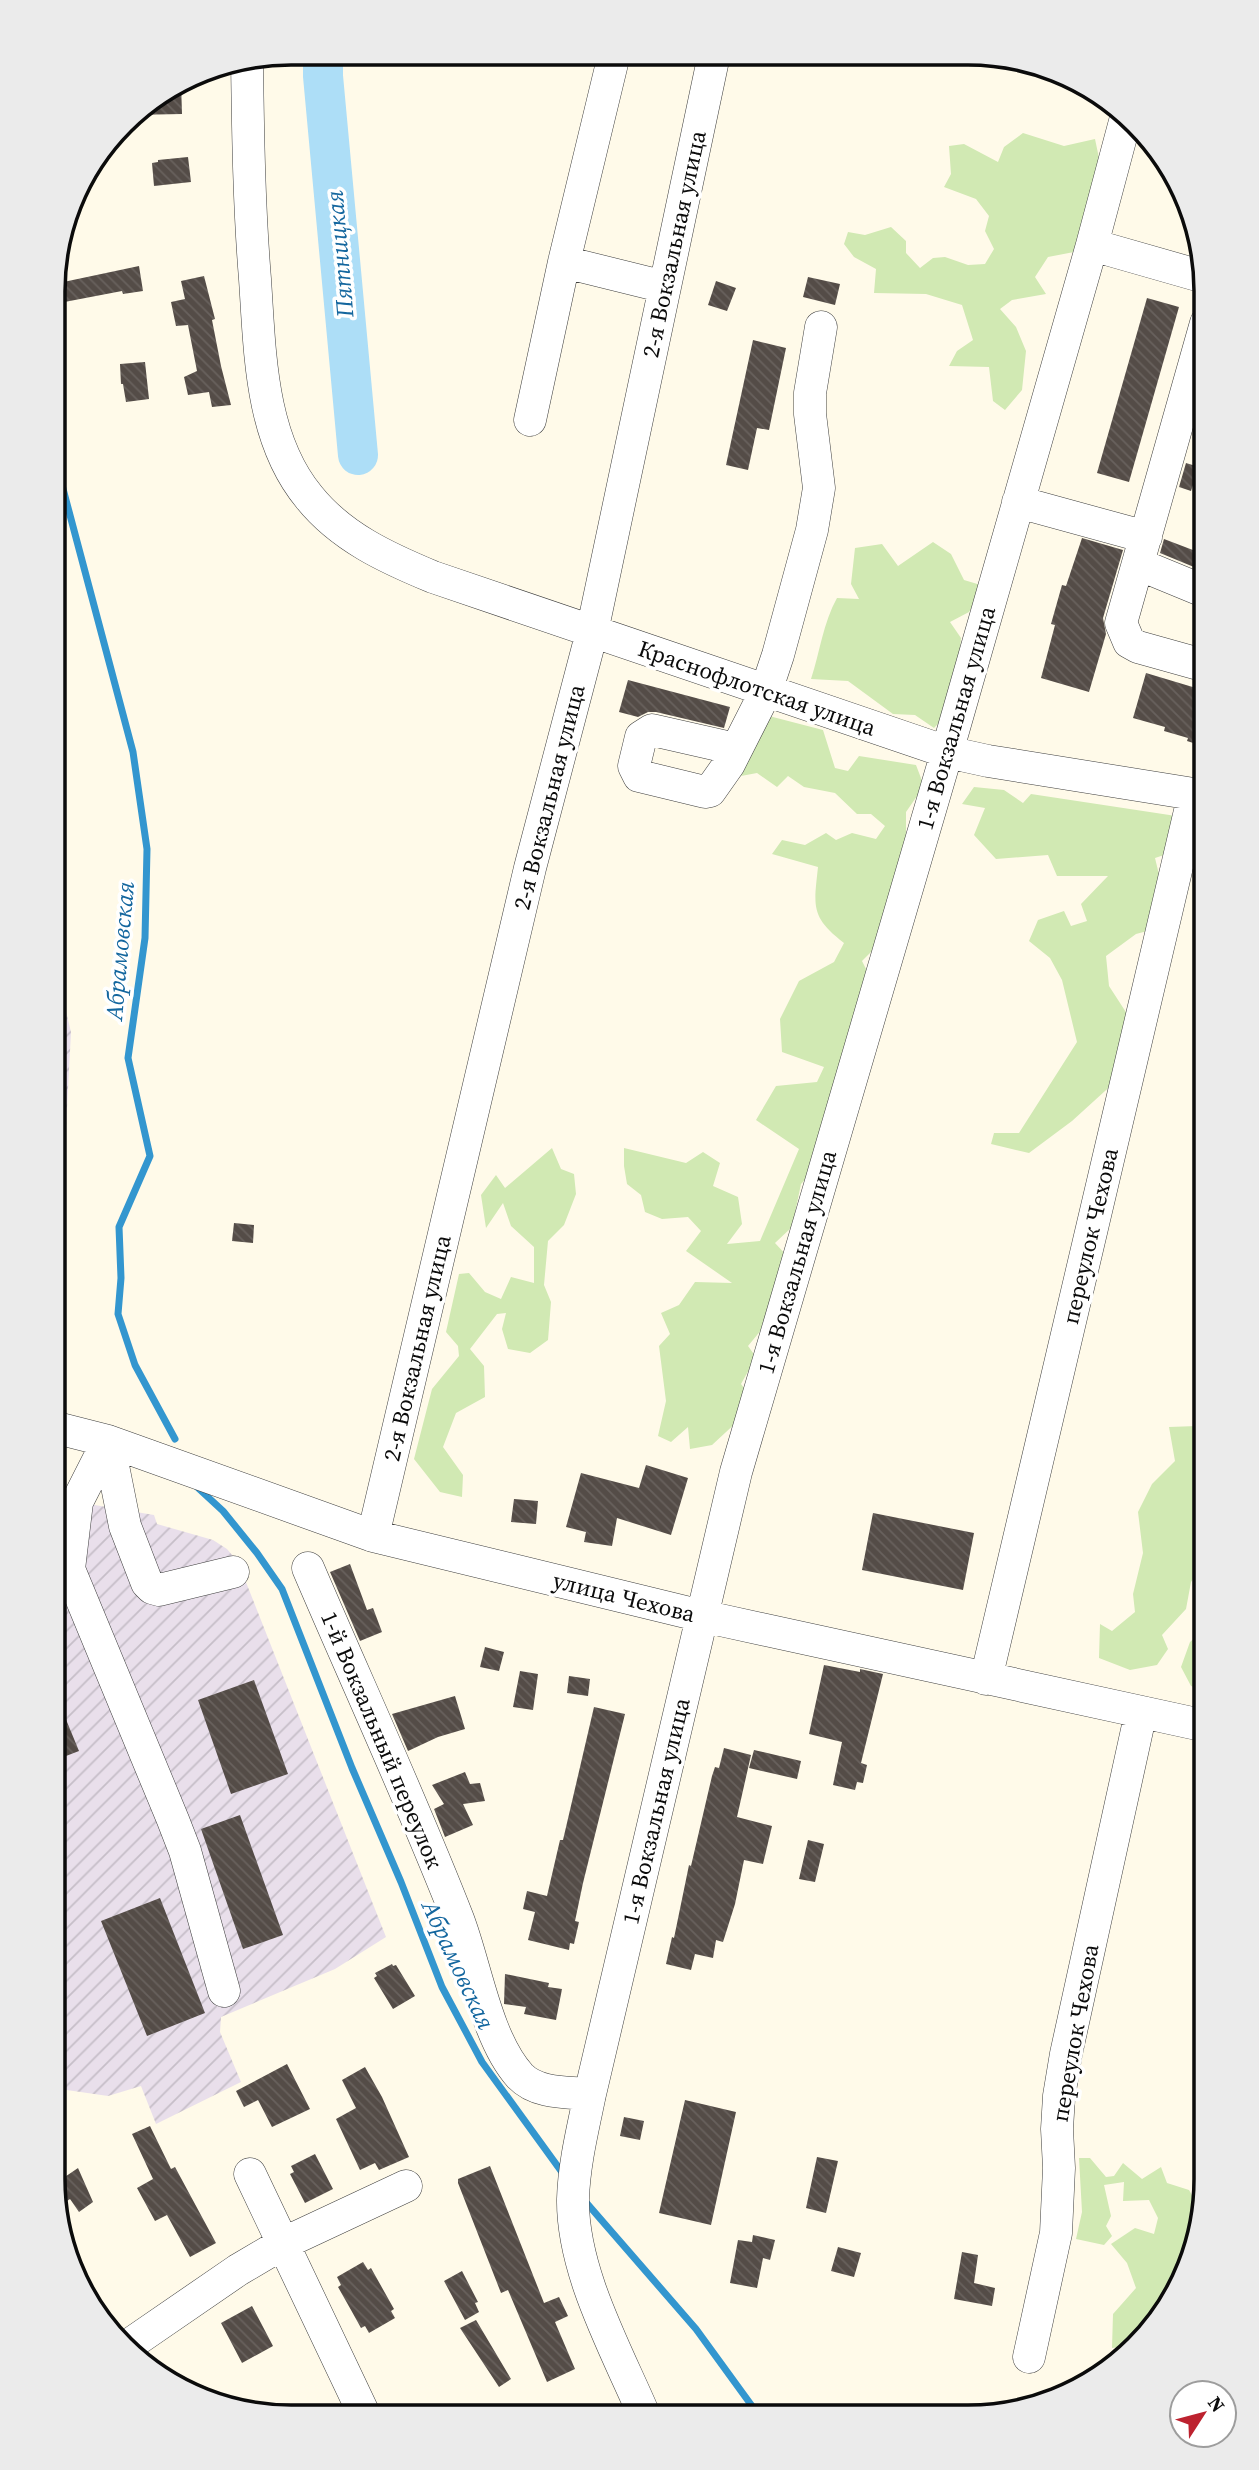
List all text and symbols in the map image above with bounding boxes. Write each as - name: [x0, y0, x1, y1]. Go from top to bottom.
- street label: 2-я Вокзальная улица: [634, 127, 714, 360]
- water label: Пятницкая: [318, 189, 362, 320]
- street label: 1-я Вокзальная улица: [909, 602, 1003, 834]
- street label: Краснофлотская улица: [634, 632, 880, 744]
- street label: 2-я Вокзальная улица: [506, 681, 593, 913]
- water label: Абрамовская: [97, 880, 142, 1024]
- street label: переулок Чехова: [1054, 1144, 1126, 1327]
- street label: 1-я Вокзальная улица: [750, 1146, 844, 1378]
- street label: 2-я Вокзальная улица: [375, 1232, 459, 1464]
- street label: улица Чехова: [550, 1564, 699, 1630]
- street label: 1-й Вокзальный переулок: [313, 1606, 451, 1874]
- street label: 1-я Вокзальная улица: [614, 1695, 698, 1927]
- water label: Абрамовская: [413, 1893, 503, 2035]
- street label: переулок Чехова: [1044, 1941, 1106, 2125]
- north arrow: [1168, 2379, 1238, 2449]
- text: N: [1202, 2391, 1231, 2417]

